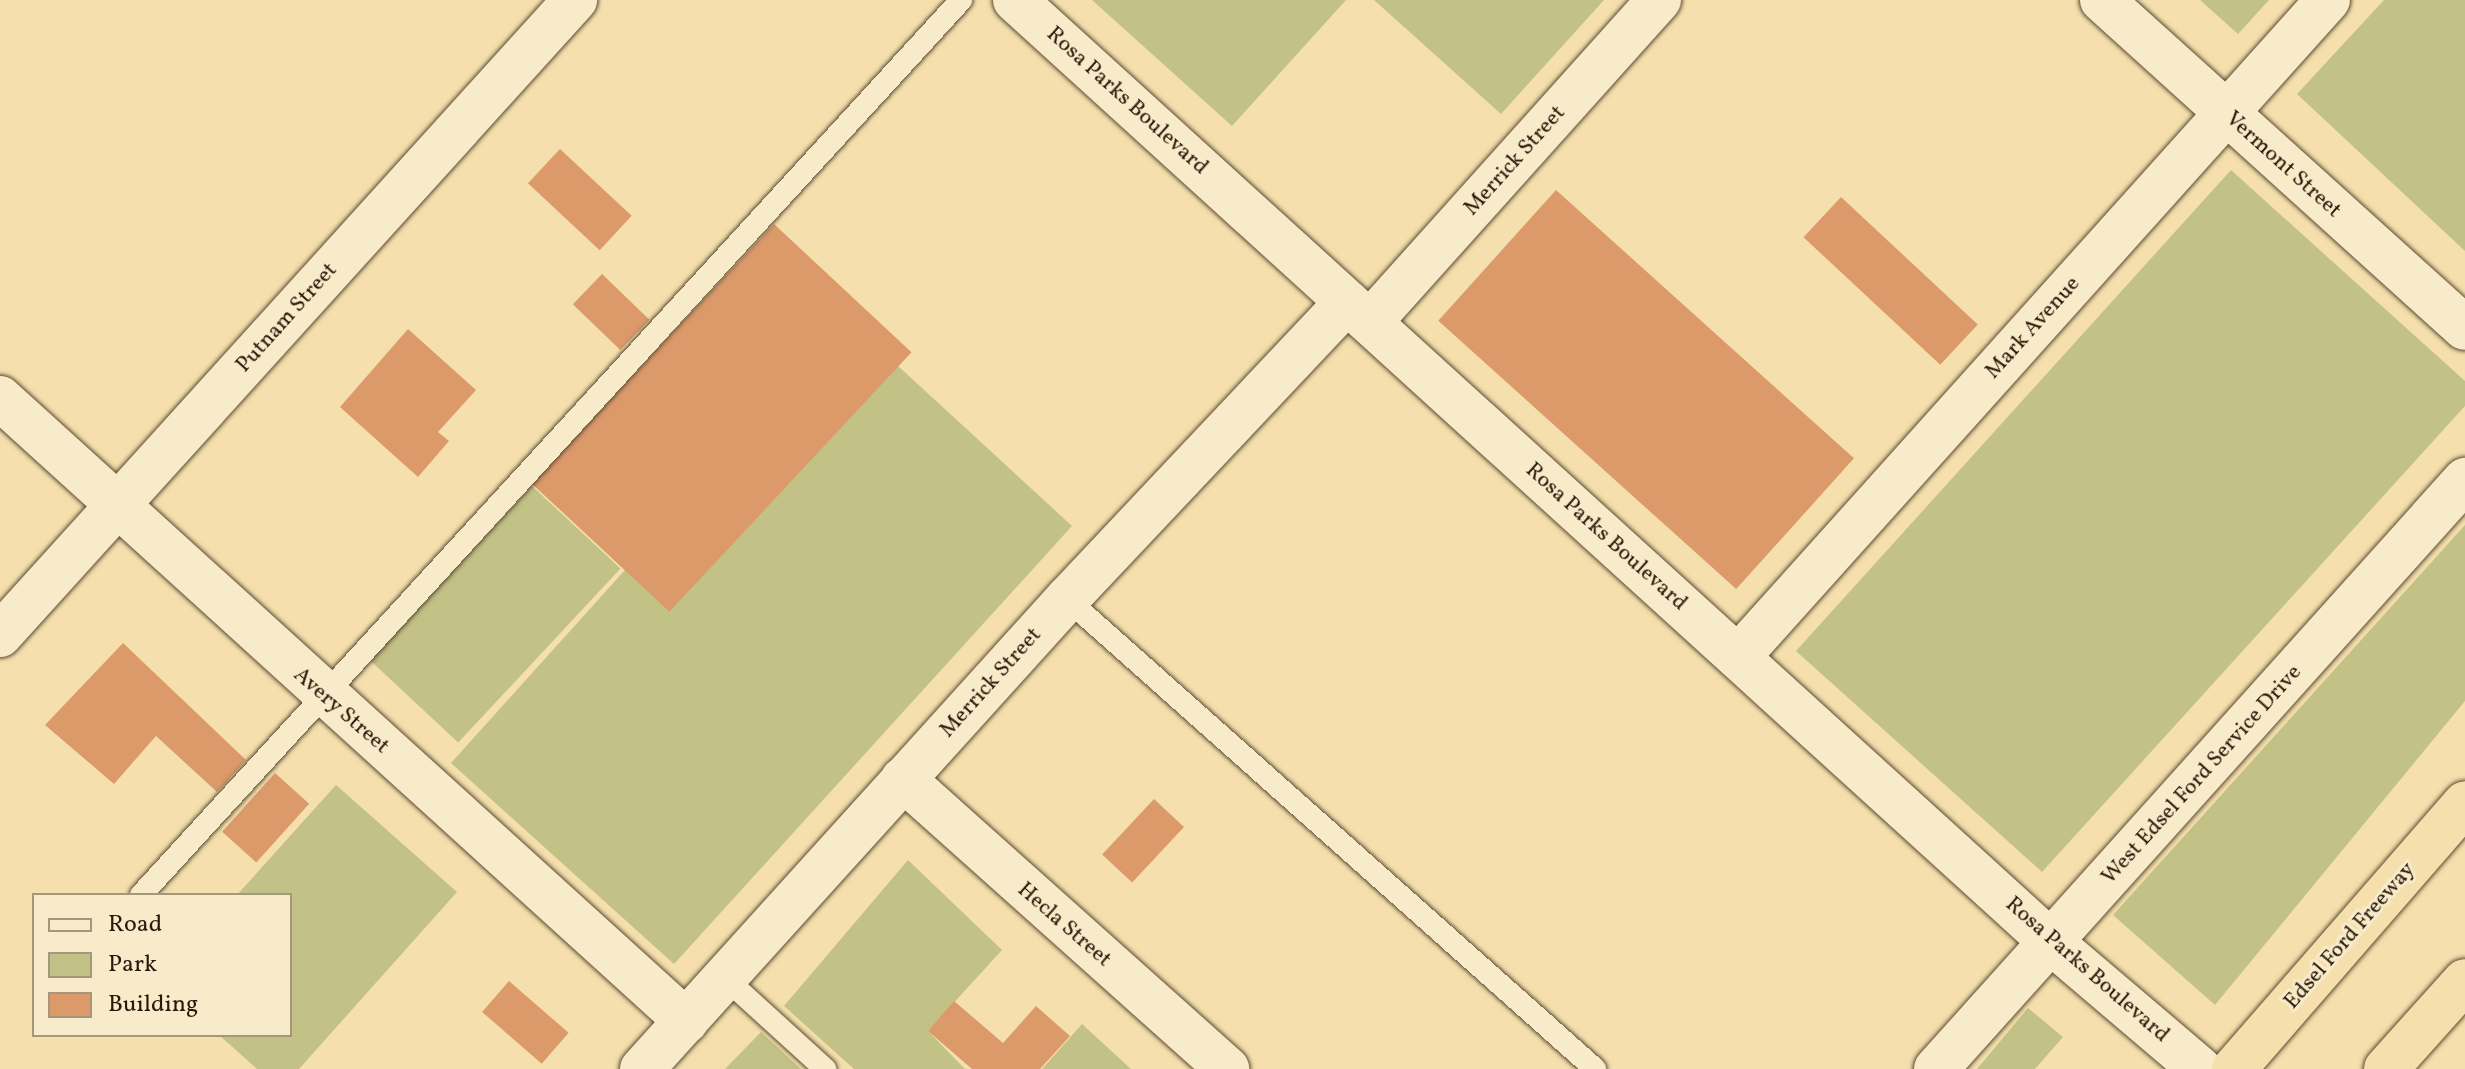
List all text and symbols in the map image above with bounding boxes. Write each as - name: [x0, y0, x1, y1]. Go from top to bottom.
- street label: Rosa Parks Boulevard: [1041, 21, 1213, 181]
- street label: Merrick Street: [1459, 101, 1571, 221]
- street label: Vermont Street: [2220, 106, 2346, 224]
- street label: Putnam Street: [231, 258, 343, 378]
- street label: Mark Avenue: [1980, 271, 2086, 385]
- street label: Rosa Parks Boulevard: [1520, 457, 1692, 617]
- street label: Merrick Street: [935, 623, 1047, 743]
- street label: West Edsel Ford Service Drive: [2096, 660, 2308, 890]
- street label: Avery Street: [287, 662, 395, 760]
- street label: Edsel Ford Freeway: [2279, 857, 2421, 1015]
- street label: Hecla Street: [1012, 877, 1116, 973]
- street label: Rosa Parks Boulevard: [2000, 892, 2174, 1048]
- legend: [32, 893, 292, 1037]
- text: Road: [108, 908, 162, 942]
- text: Park: [108, 948, 157, 982]
- text: Building: [108, 988, 198, 1022]

